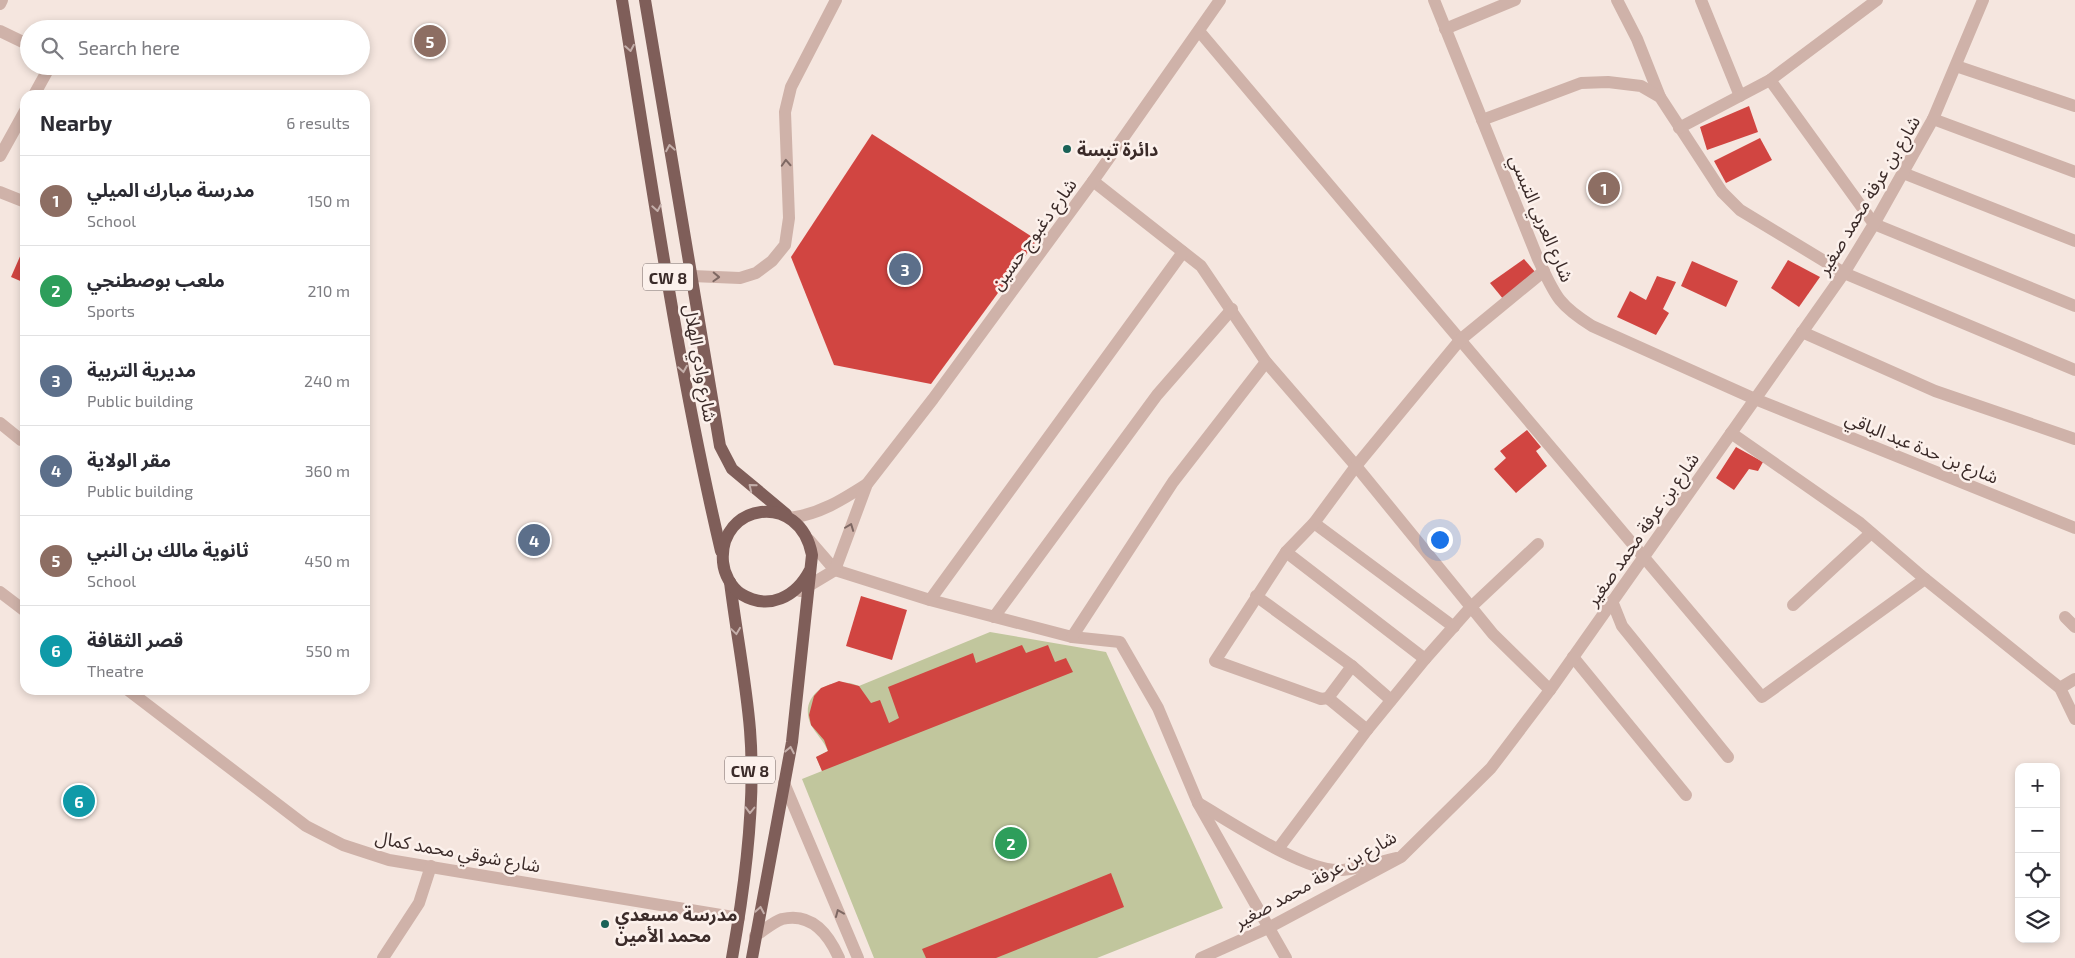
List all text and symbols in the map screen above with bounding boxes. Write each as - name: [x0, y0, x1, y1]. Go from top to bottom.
- search box: [20, 20, 370, 75]
- pin: 5: [414, 22, 446, 60]
- icon: search: [38, 34, 66, 62]
- text: Search here: [78, 36, 180, 59]
- one-way arrow: [624, 44, 634, 52]
- text: Nearby: [40, 110, 112, 135]
- street label: شارع بن عرفة محمد صغير: [1811, 111, 1928, 282]
- text: 6 results: [286, 113, 350, 132]
- place label: دائرة تبسة: [1077, 138, 1158, 161]
- one-way arrow: [665, 143, 675, 152]
- marker: دائرة تبسة: [1061, 143, 1073, 155]
- street label: شارع العربي التبسي: [1502, 151, 1579, 287]
- one-way arrow: [780, 159, 791, 167]
- pin: 1: [1588, 169, 1620, 207]
- street label: شارع دغبوج حسين: [985, 174, 1084, 296]
- text: مدرسة مبارك الميلي: [87, 178, 255, 201]
- text: 1: [53, 191, 59, 210]
- text: 150 m: [308, 191, 350, 210]
- one-way arrow: [651, 204, 661, 213]
- text: School: [87, 211, 136, 230]
- pin: 3: [889, 250, 921, 288]
- road number: CW 8: [643, 264, 693, 290]
- text: ملعب بوصطنجي: [87, 268, 225, 291]
- one-way arrow: [713, 272, 721, 283]
- text: 2: [51, 281, 61, 300]
- text: 210 m: [307, 281, 350, 300]
- text: Sports: [87, 301, 135, 320]
- street label: شارع وادي الهلال: [676, 302, 722, 424]
- text: مديرية التربية: [87, 358, 196, 381]
- one-way arrow: [678, 364, 688, 373]
- text: 3: [51, 371, 61, 390]
- text: 240 m: [304, 371, 350, 390]
- text: Public building: [87, 391, 193, 410]
- street label: شارع بن حدة عبد الباقي: [1841, 406, 2002, 491]
- text: مقر الولاية: [87, 448, 171, 471]
- street label: شارع بن عرفة محمد صغير: [1580, 448, 1706, 613]
- text: 4: [51, 461, 61, 480]
- text: 360 m: [305, 461, 350, 480]
- text: Public building: [87, 481, 193, 500]
- one-way arrow: [749, 484, 758, 492]
- pin: 4: [518, 521, 550, 559]
- one-way arrow: [844, 523, 854, 532]
- your location: [1427, 527, 1453, 553]
- text: ثانوية مالك بن النبي: [87, 538, 249, 561]
- text: 5: [52, 551, 60, 570]
- text: 450 m: [304, 551, 350, 570]
- text: School: [87, 571, 136, 590]
- one-way arrow: [730, 627, 741, 635]
- text: قصر الثقافة: [87, 628, 183, 651]
- text: 6: [51, 641, 61, 660]
- text: 550 m: [306, 641, 350, 660]
- text: Theatre: [87, 661, 144, 680]
- one-way arrow: [785, 746, 795, 755]
- road number: CW 8: [725, 756, 775, 784]
- map controls: [2015, 763, 2060, 943]
- button: +: [2015, 763, 2060, 808]
- pin: 6: [63, 782, 95, 820]
- one-way arrow: [745, 806, 755, 814]
- button: −: [2015, 808, 2060, 853]
- pin: 2: [995, 824, 1027, 862]
- street label: شارع بن عرفة محمد صغير: [1229, 825, 1402, 937]
- street label: شارع شوقي محمد كمال: [373, 826, 542, 880]
- button: locate: [2015, 853, 2060, 898]
- button: layers: [2015, 898, 2060, 943]
- place label: مدرسة مسعدي محمد الأمين: [615, 903, 737, 946]
- one-way arrow: [755, 906, 765, 914]
- one-way arrow: [835, 909, 846, 918]
- marker: مدرسة مسعدي محمد الأمين: [599, 918, 611, 930]

